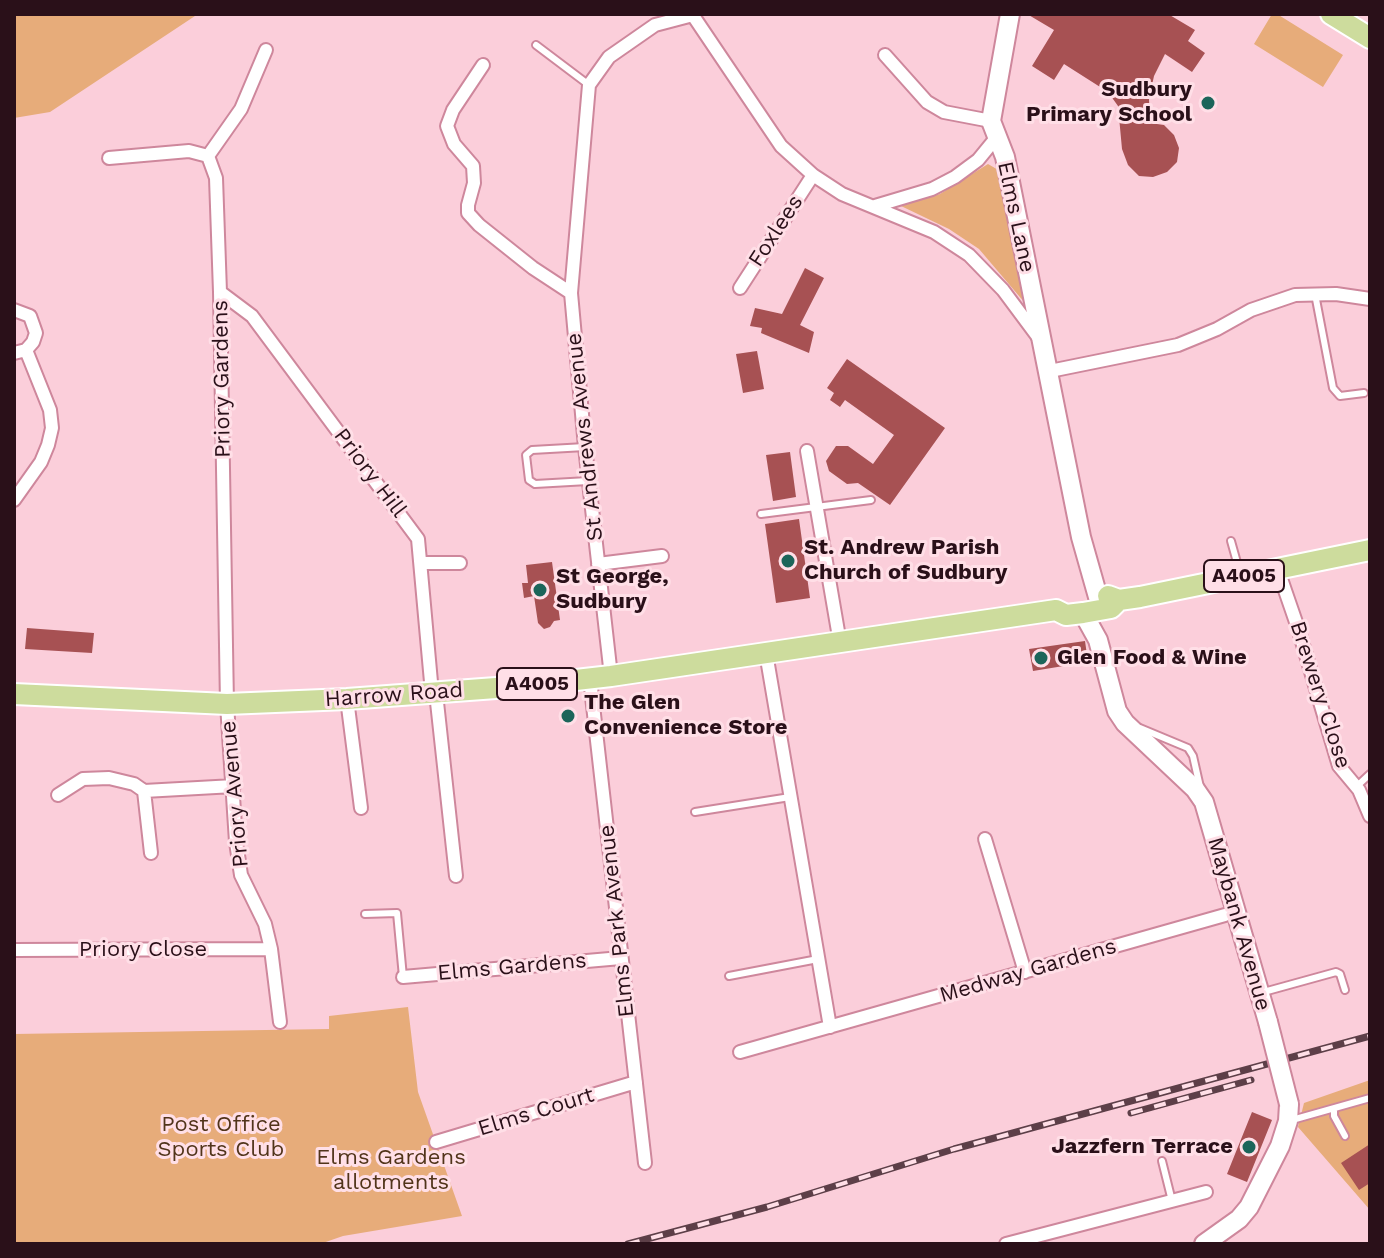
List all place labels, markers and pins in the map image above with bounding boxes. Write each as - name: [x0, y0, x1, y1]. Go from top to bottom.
- place label: Sudbury Primary School: [1026, 77, 1192, 128]
- marker: Sudbury Primary School: [1199, 94, 1217, 112]
- place label: St. Andrew Parish Church of Sudbury: [804, 535, 1007, 586]
- marker: St. Andrew Parish Church of Sudbury: [779, 552, 797, 570]
- place label: St George, Sudbury: [556, 564, 669, 616]
- marker: St George, Sudbury: [531, 581, 549, 599]
- place label: Glen Food & Wine: [1057, 645, 1247, 671]
- marker: Glen Food & Wine: [1032, 649, 1050, 667]
- place label: The Glen Convenience Store: [584, 690, 787, 742]
- marker: The Glen Convenience Store: [559, 707, 577, 725]
- place label: Jazzfern Terrace: [1051, 1134, 1233, 1160]
- marker: Jazzfern Terrace: [1240, 1138, 1258, 1156]

